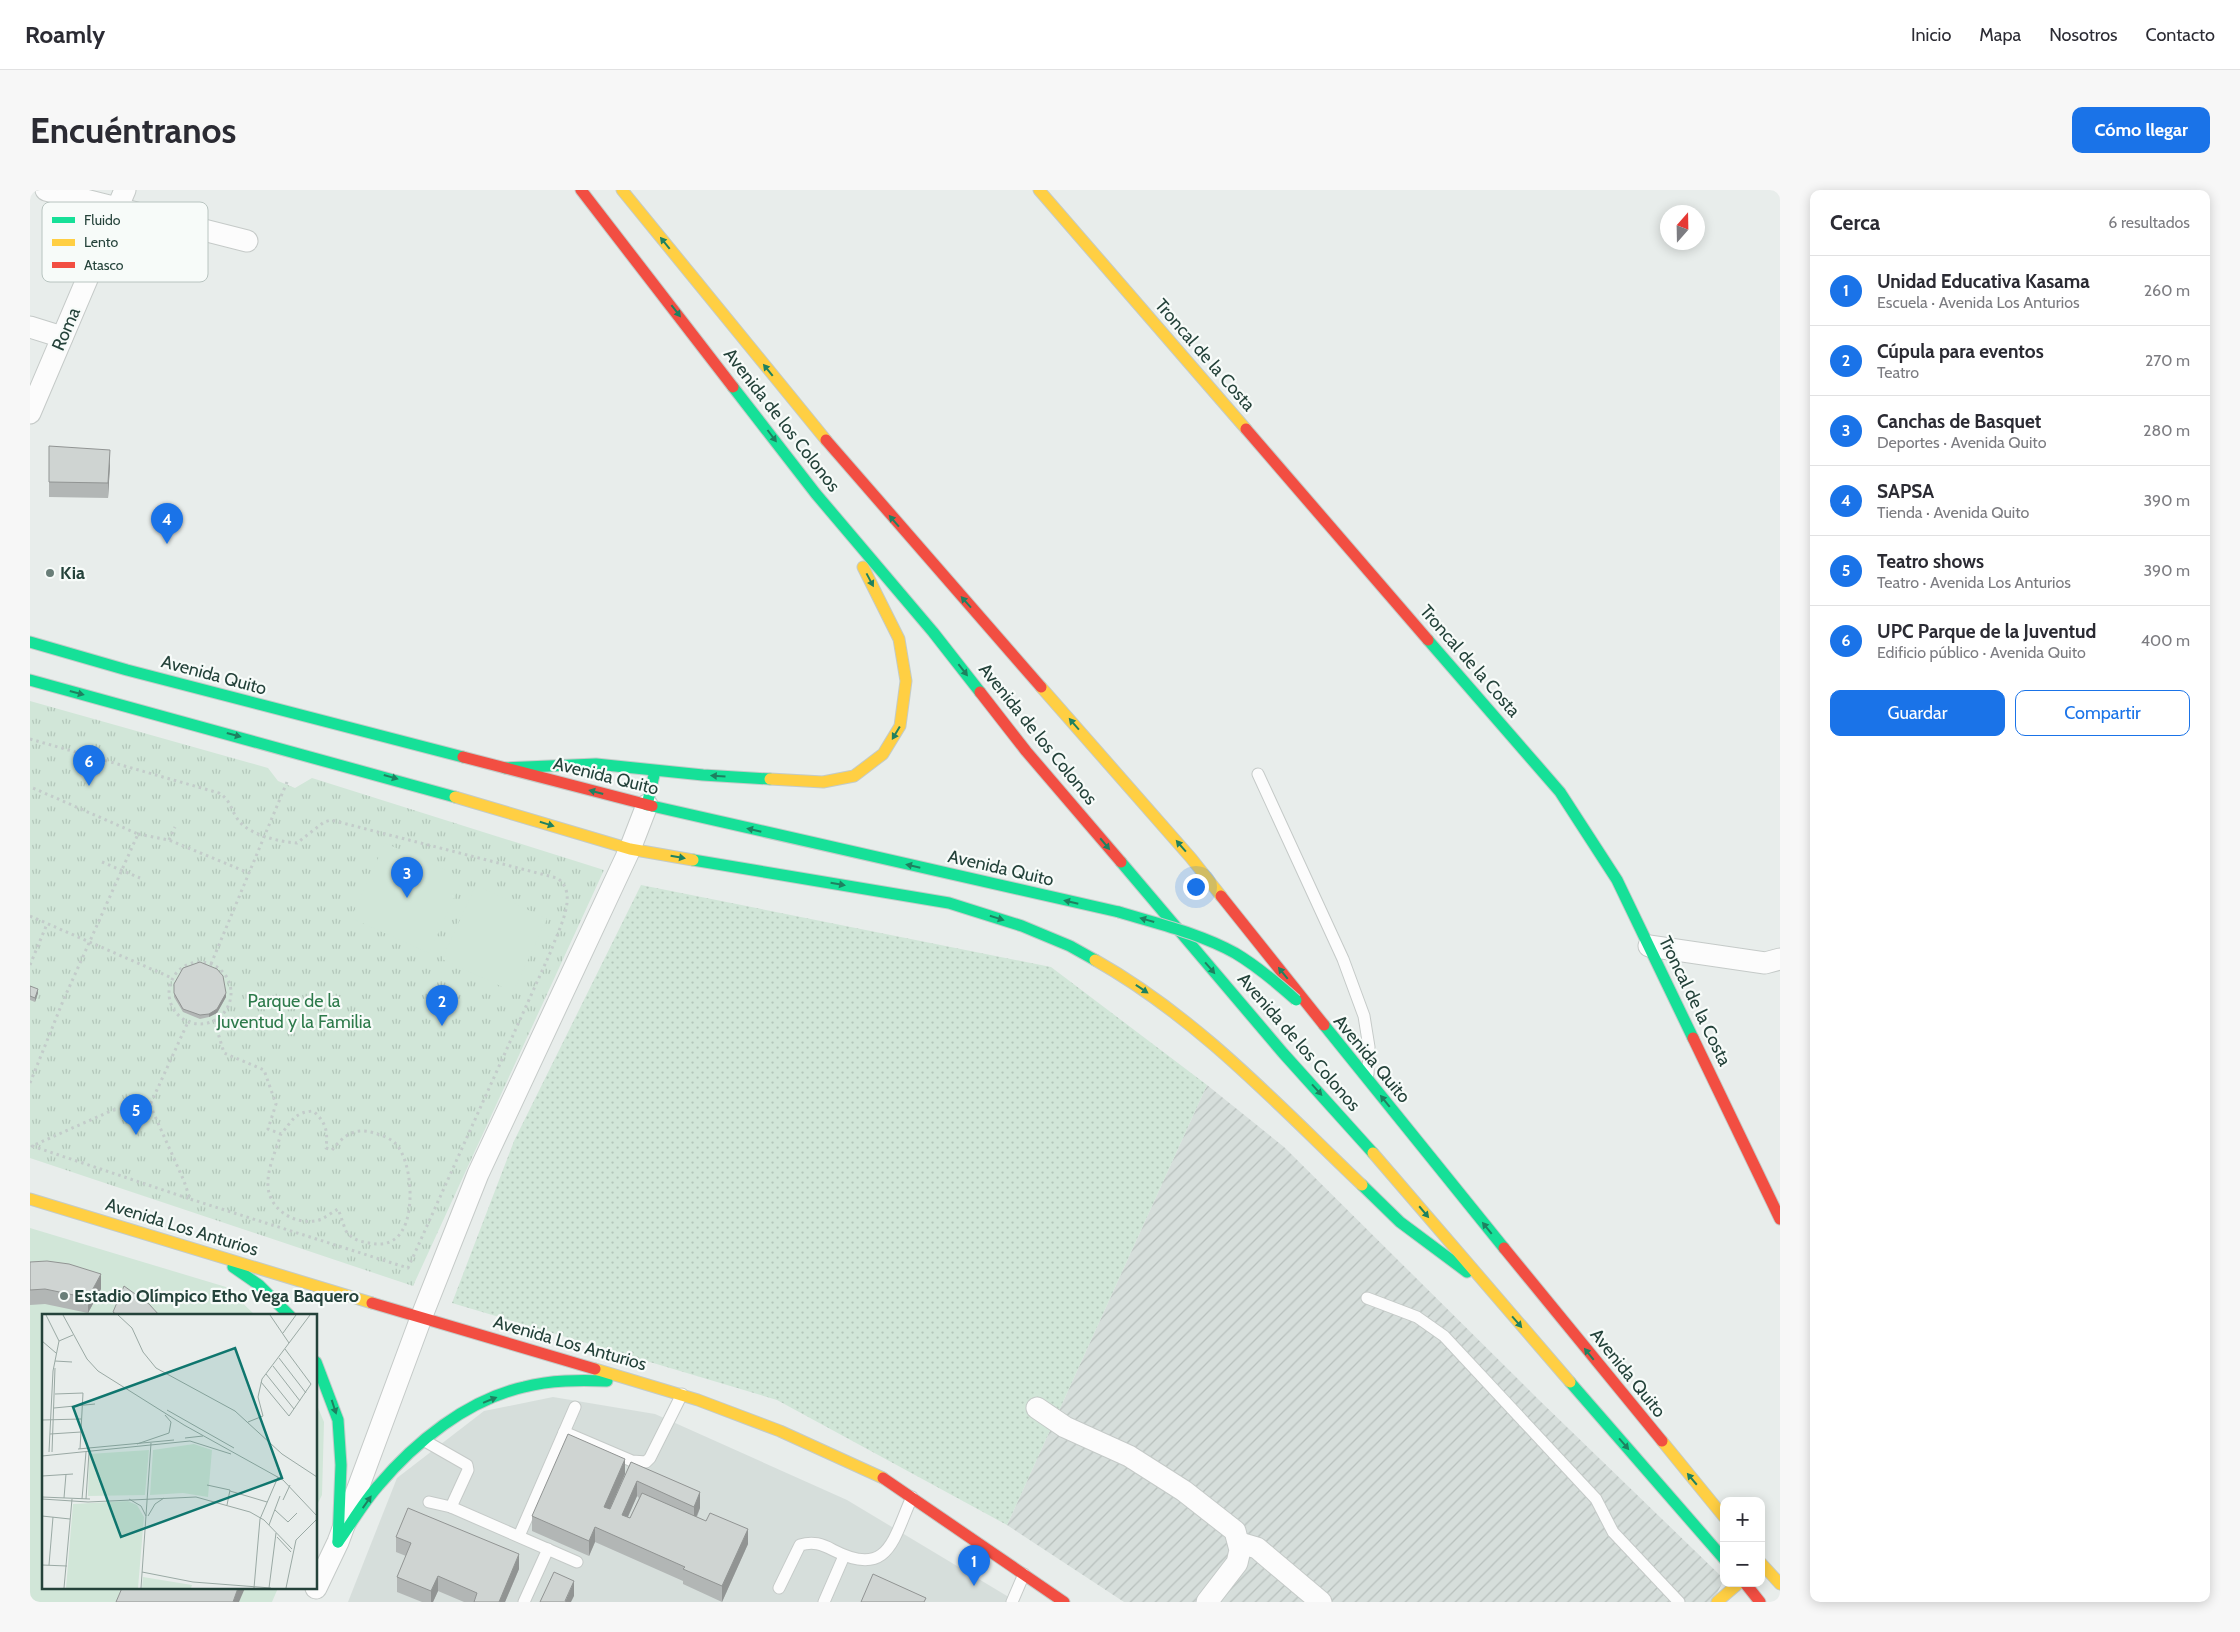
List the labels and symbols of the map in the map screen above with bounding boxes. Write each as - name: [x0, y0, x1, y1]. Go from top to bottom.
- legend: [42, 202, 208, 282]
- north arrow: [1660, 205, 1705, 250]
- text: Fluido: [84, 211, 121, 229]
- text: Lento: [84, 233, 118, 251]
- one-way arrow: [660, 237, 671, 250]
- text: Atasco: [84, 256, 124, 274]
- street label: Troncal de la Costa: [1150, 294, 1260, 416]
- street label: Roma: [47, 304, 85, 354]
- one-way arrow: [670, 304, 681, 317]
- street label: Avenida de los Colonos: [719, 344, 845, 496]
- one-way arrow: [762, 363, 773, 376]
- one-way arrow: [767, 429, 777, 443]
- pin: 4: [151, 503, 183, 544]
- one-way arrow: [889, 515, 900, 528]
- place label: Kia: [60, 562, 85, 584]
- marker: Kia: [44, 567, 56, 579]
- one-way arrow: [866, 573, 874, 587]
- one-way arrow: [960, 597, 972, 609]
- street label: Troncal de la Costa: [1415, 600, 1525, 722]
- street label: Avenida Quito: [159, 650, 269, 700]
- street label: Avenida de los Colonos: [974, 659, 1102, 809]
- one-way arrow: [958, 663, 969, 676]
- one-way arrow: [70, 689, 85, 697]
- one-way arrow: [1068, 718, 1080, 730]
- one-way arrow: [891, 727, 900, 740]
- one-way arrow: [227, 731, 242, 739]
- pin: 6: [73, 745, 105, 786]
- street label: Avenida Quito: [551, 752, 661, 800]
- one-way arrow: [710, 772, 726, 780]
- one-way arrow: [384, 774, 399, 782]
- one-way arrow: [589, 788, 604, 796]
- one-way arrow: [539, 820, 554, 828]
- one-way arrow: [747, 826, 762, 834]
- one-way arrow: [1099, 837, 1111, 849]
- one-way arrow: [1175, 841, 1187, 853]
- street label: Avenida Quito: [946, 845, 1056, 891]
- one-way arrow: [670, 854, 686, 862]
- pin: 3: [391, 857, 423, 898]
- one-way arrow: [905, 862, 920, 870]
- your location: [1183, 874, 1209, 900]
- one-way arrow: [830, 881, 846, 889]
- one-way arrow: [1063, 897, 1079, 905]
- one-way arrow: [989, 914, 1004, 922]
- one-way arrow: [1139, 916, 1154, 924]
- street label: Troncal de la Costa: [1654, 933, 1736, 1070]
- one-way arrow: [1204, 961, 1216, 973]
- one-way arrow: [1277, 967, 1288, 980]
- street label: Avenida de los Colonos: [1233, 968, 1365, 1116]
- one-way arrow: [1135, 984, 1149, 994]
- pin: 2: [426, 985, 458, 1026]
- park label: Parque de la Juventud y la Familia: [216, 990, 372, 1033]
- street label: Avenida Quito: [1329, 1011, 1415, 1107]
- one-way arrow: [1311, 1084, 1322, 1097]
- pin: 5: [120, 1094, 152, 1135]
- one-way arrow: [1379, 1095, 1390, 1108]
- street label: Avenida Los Anturios: [103, 1193, 261, 1261]
- one-way arrow: [1418, 1206, 1430, 1218]
- one-way arrow: [1482, 1221, 1493, 1234]
- place label: Estadio Olímpico Etho Vega Baquero: [74, 1285, 359, 1307]
- marker: Estadio Olímpico Etho Vega Baquero: [58, 1290, 70, 1302]
- street label: Avenida Los Anturios: [491, 1311, 649, 1375]
- inset map: [42, 1314, 318, 1590]
- one-way arrow: [1511, 1315, 1523, 1327]
- street label: Avenida Quito: [1586, 1324, 1671, 1422]
- one-way arrow: [1584, 1348, 1595, 1361]
- one-way arrow: [483, 1395, 497, 1403]
- one-way arrow: [330, 1400, 338, 1415]
- one-way arrow: [1618, 1438, 1630, 1450]
- one-way arrow: [1687, 1473, 1698, 1486]
- one-way arrow: [362, 1495, 372, 1509]
- pin: 1: [958, 1545, 990, 1586]

